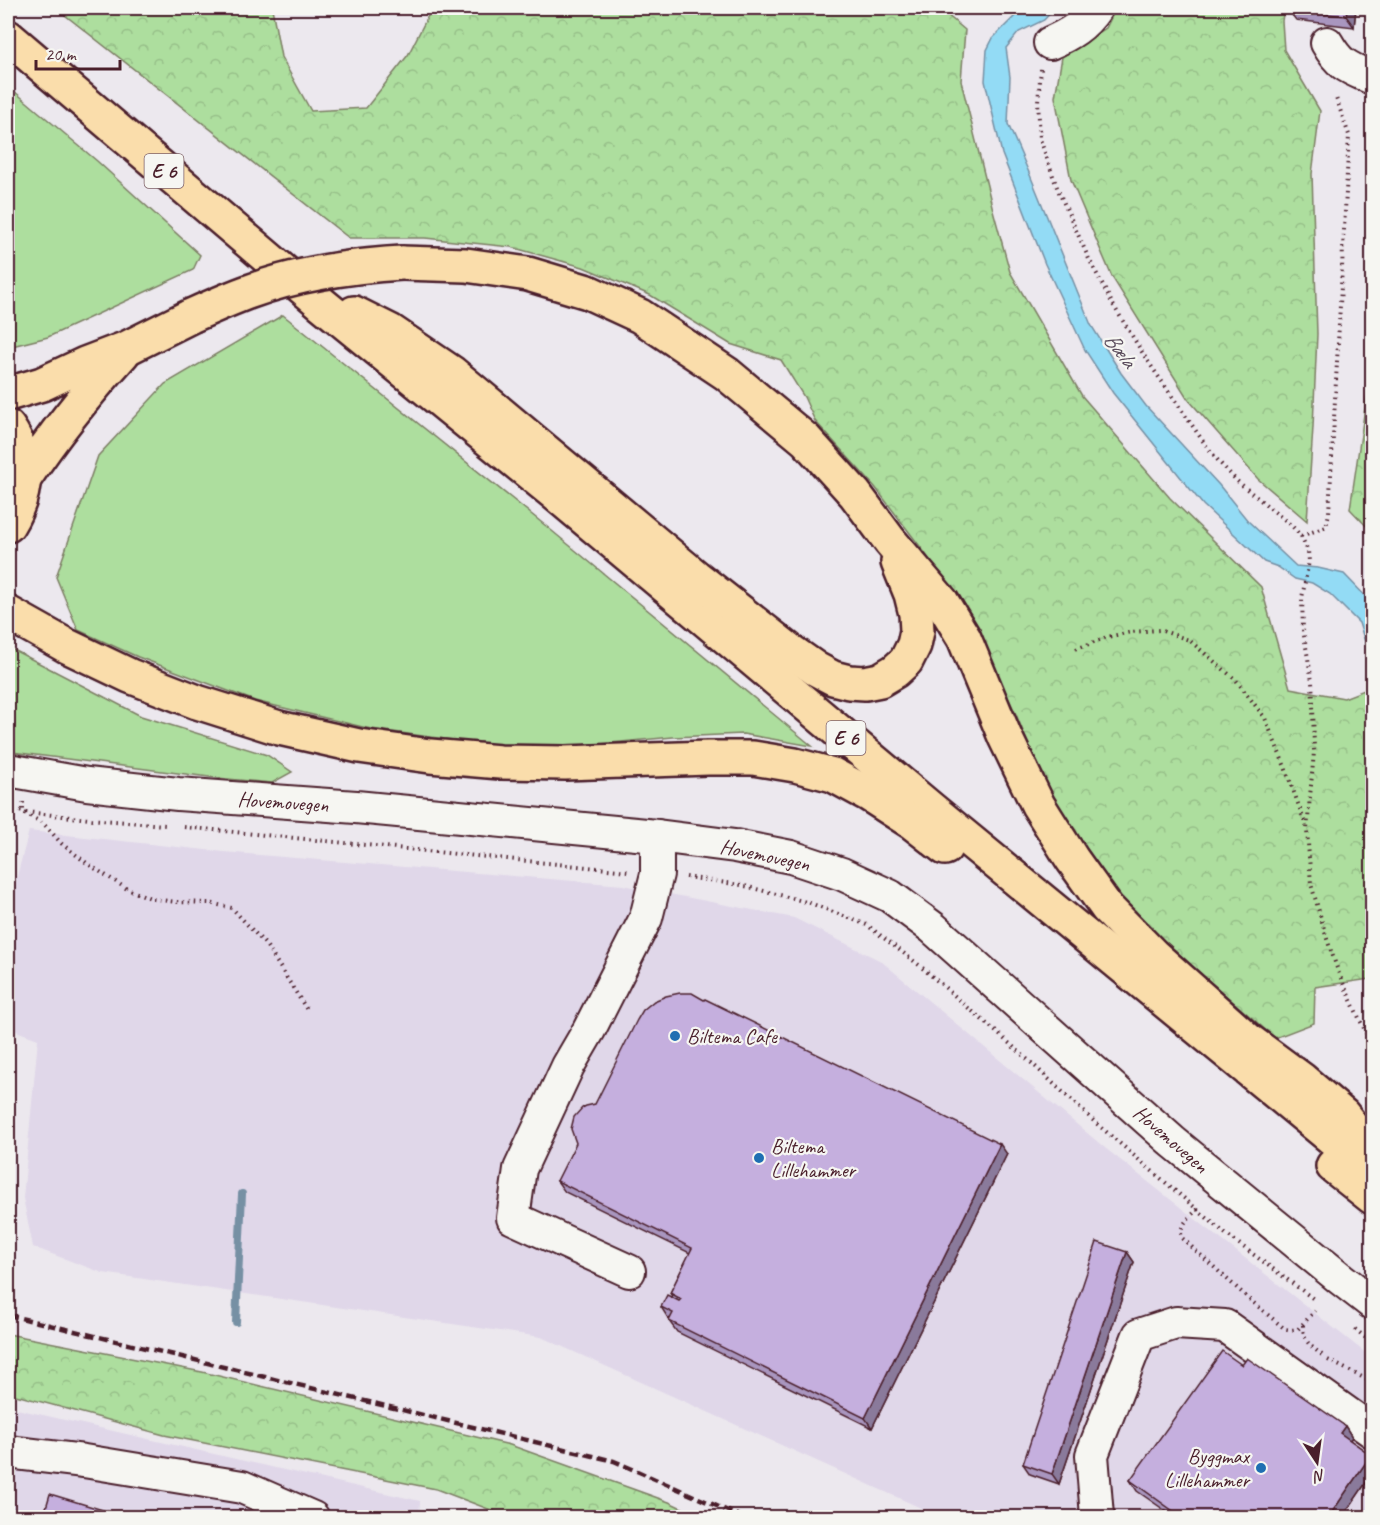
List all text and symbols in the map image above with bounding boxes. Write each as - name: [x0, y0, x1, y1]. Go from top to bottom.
- scale bar: [36, 33, 120, 71]
- text: 20 m: [45, 43, 78, 65]
- road number: E 6: [144, 154, 184, 188]
- water label: Bæla: [1097, 327, 1144, 375]
- road number: E 6: [826, 721, 866, 755]
- street label: Hovemovegen: [237, 786, 330, 818]
- street label: Hovemovegen: [718, 833, 813, 877]
- place label: Biltema Cafe: [687, 1023, 778, 1049]
- marker: Biltema Cafe: [668, 1029, 682, 1043]
- street label: Hovemovegen: [1128, 1099, 1214, 1179]
- place label: Biltema Lillehammer: [771, 1133, 857, 1183]
- marker: Biltema Lillehammer: [752, 1151, 766, 1165]
- north arrow: [1287, 1432, 1347, 1492]
- place label: Byggmax Lillehammer: [1165, 1443, 1251, 1493]
- marker: Byggmax Lillehammer: [1254, 1461, 1268, 1475]
- text: N: [1310, 1465, 1327, 1487]

